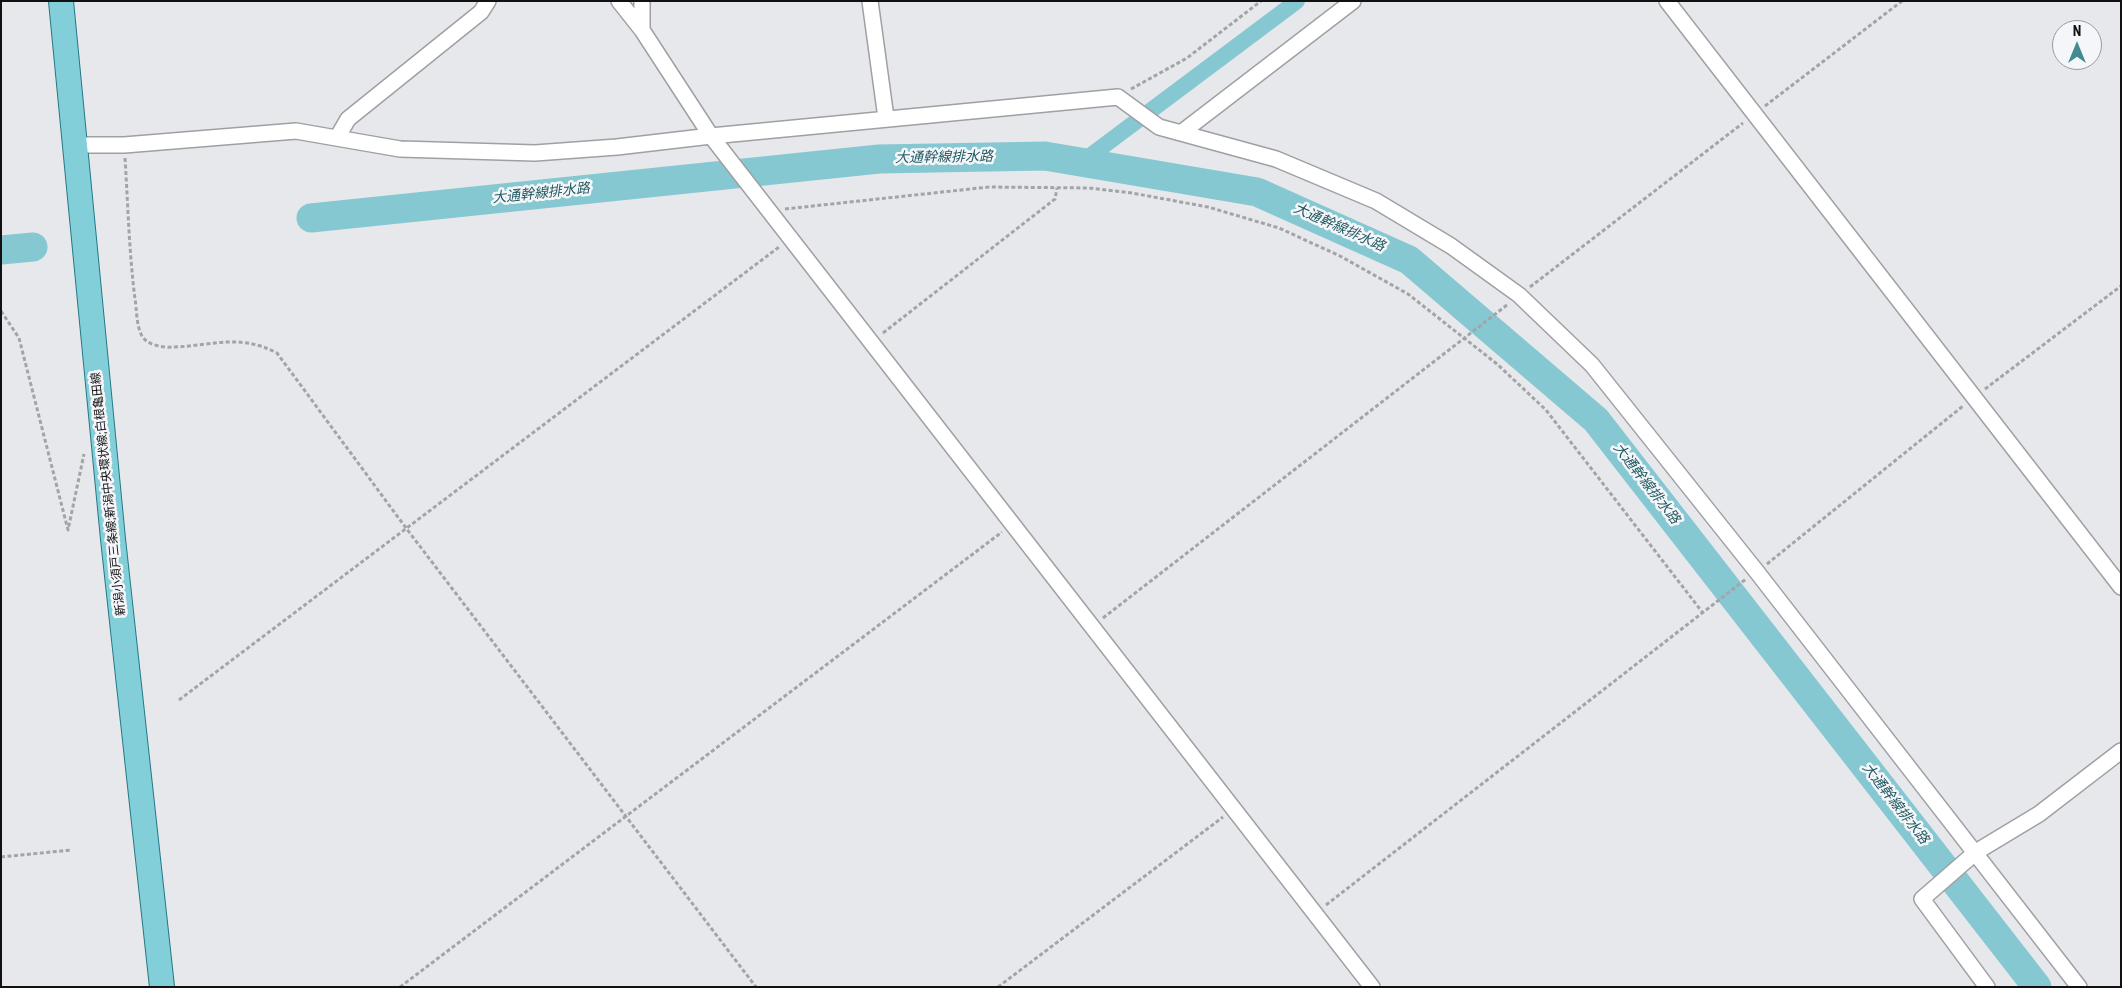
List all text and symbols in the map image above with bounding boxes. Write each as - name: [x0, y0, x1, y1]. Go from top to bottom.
- north arrow: [2052, 20, 2102, 70]
- text: N: [2073, 23, 2081, 39]
- water label: 大通幹線排水路: [895, 149, 993, 167]
- water label: 大通幹線排水路: [491, 181, 591, 207]
- water label: 大通幹線排水路: [1291, 200, 1387, 256]
- street label: 新潟小須戸三条線;新潟中央環状線;白根亀田線: [89, 371, 129, 617]
- water label: 大通幹線排水路: [1609, 440, 1683, 528]
- water label: 大通幹線排水路: [1858, 760, 1932, 848]

